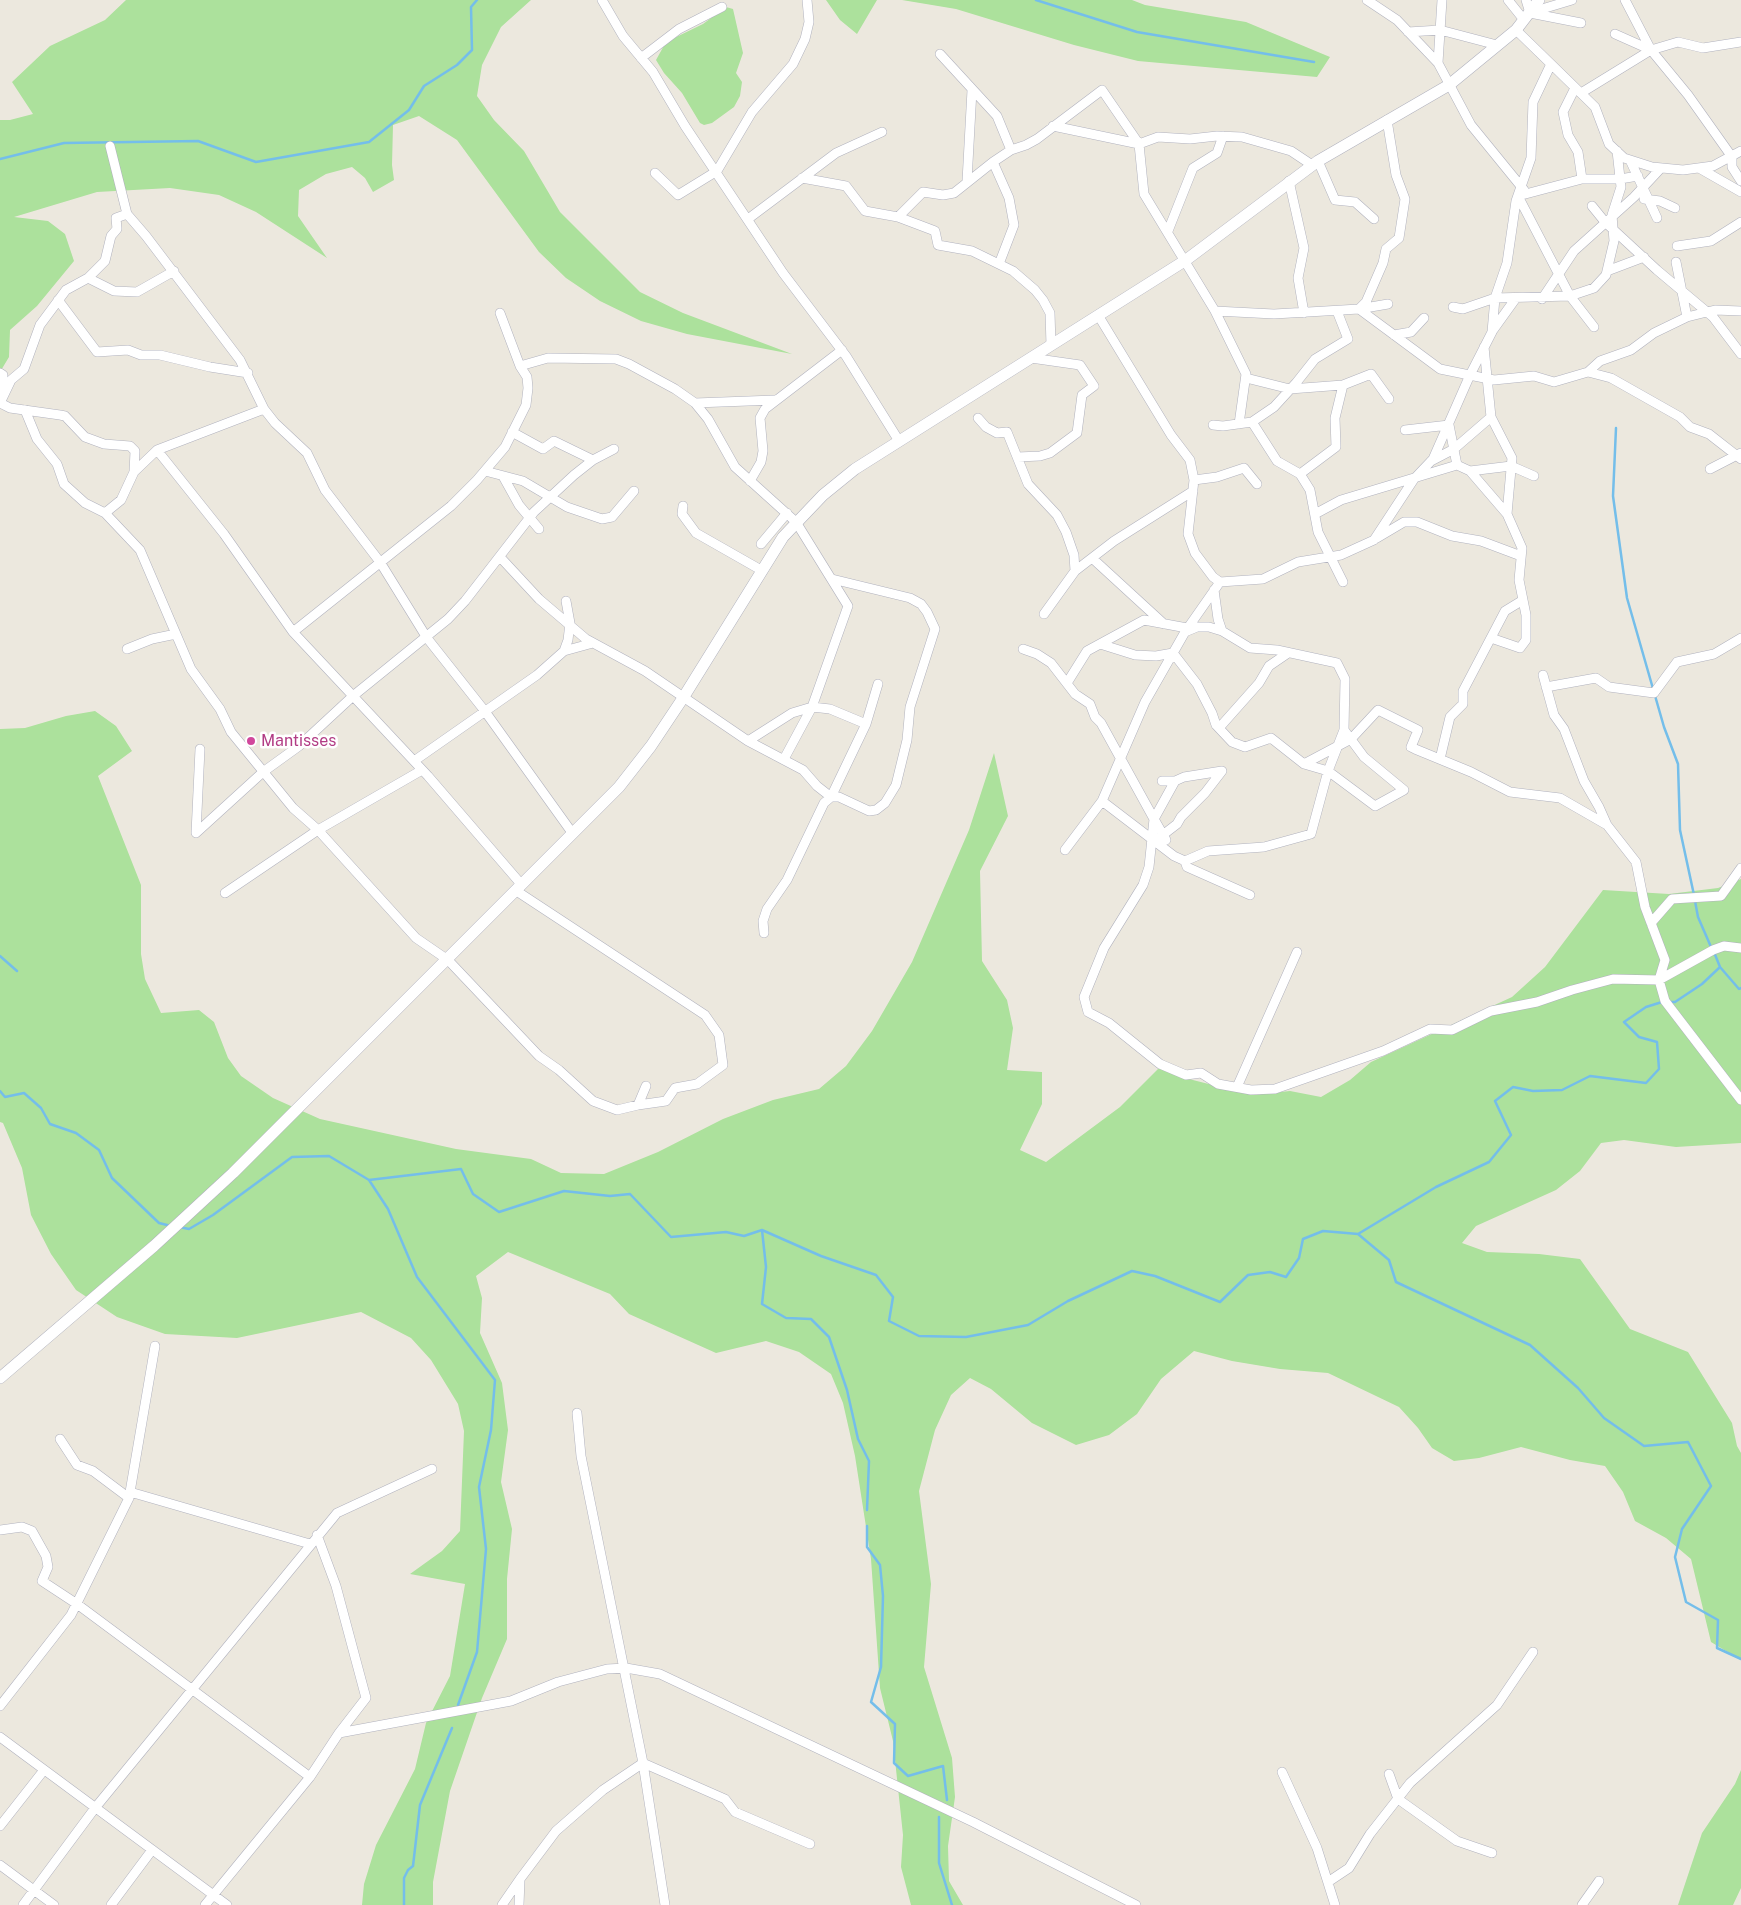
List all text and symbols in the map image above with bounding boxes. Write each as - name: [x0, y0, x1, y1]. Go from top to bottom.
- place label: Mantisses: [261, 731, 336, 751]
- marker: Mantisses: [245, 735, 257, 747]

